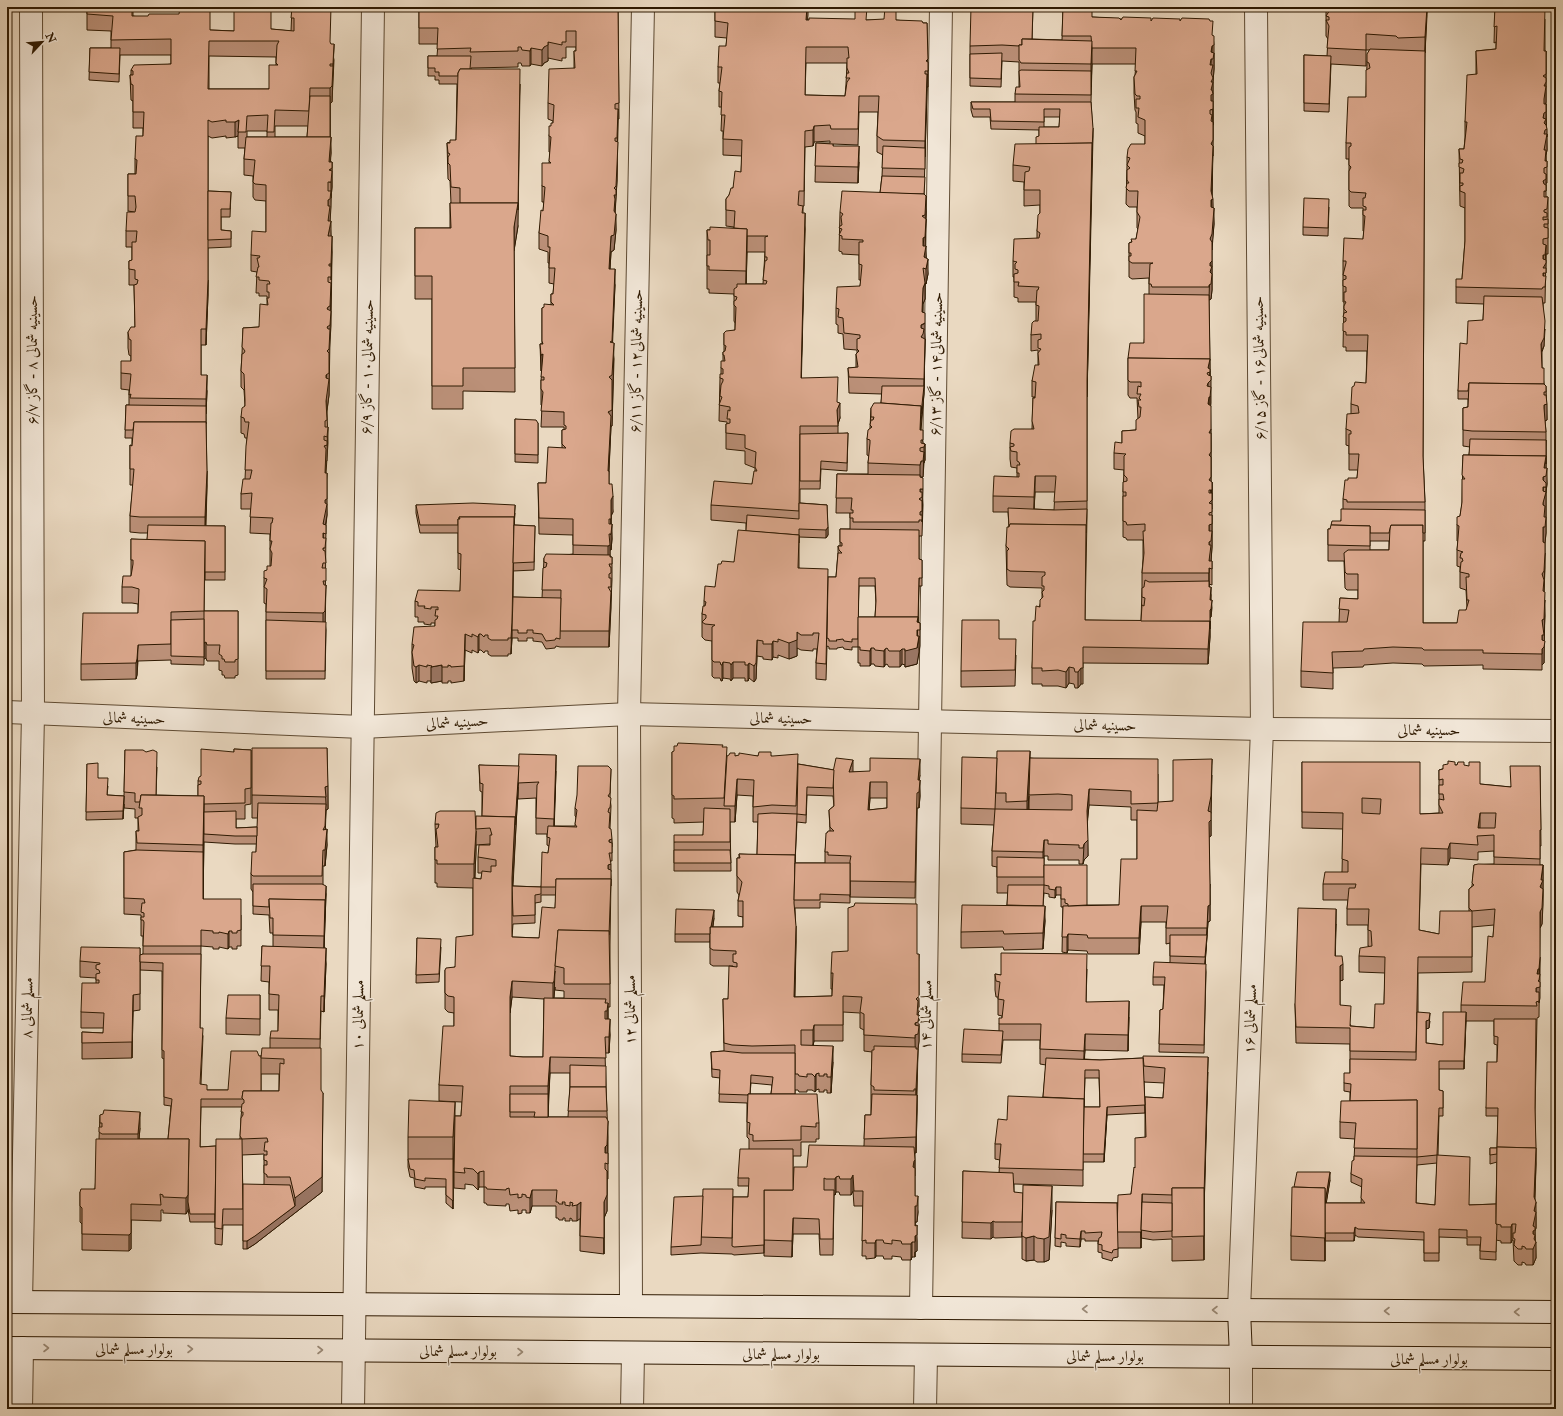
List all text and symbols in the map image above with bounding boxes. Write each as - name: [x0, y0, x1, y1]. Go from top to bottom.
- north arrow: [22, 22, 62, 62]
- text: N: [42, 30, 59, 46]
- street label: حسینیه شمالی۱۲ - گاز ۶/۱۱: [626, 289, 647, 433]
- street label: حسینیه شمالی۱۴ - گاز ۶/۱۳: [926, 292, 947, 436]
- street label: حسینیه شمالی ۸ - گاز ۶/۷: [23, 295, 42, 425]
- street label: حسینیه شمالی۱۶ - گاز ۶/۱۵: [1249, 296, 1270, 440]
- street label: حسینیه شمالی۱۰ - گاز ۶/۹: [357, 299, 378, 435]
- street label: حسینیه شمالی: [102, 708, 166, 729]
- street label: حسینیه شمالی: [749, 708, 813, 729]
- street label: حسینیه شمالی: [425, 711, 489, 734]
- street label: حسینیه شمالی: [1073, 715, 1137, 736]
- street label: حسینیه شمالی: [1398, 721, 1460, 740]
- street label: مسلم شمالی ۱۲: [621, 975, 645, 1045]
- street label: مسلم شمالی ۸: [17, 977, 43, 1039]
- street label: مسلم شمالی ۱۰: [348, 980, 374, 1050]
- street label: مسلم شمالی ۱۴: [916, 980, 942, 1050]
- street label: مسلم شمالی ۱۶: [1240, 984, 1266, 1055]
- one-way arrow: [1082, 1305, 1088, 1313]
- one-way arrow: [1212, 1306, 1218, 1314]
- one-way arrow: [1384, 1307, 1390, 1315]
- one-way arrow: [1514, 1308, 1520, 1316]
- street label: بولوار مسلم شمالی: [95, 1340, 173, 1364]
- street label: بولوار مسلم شمالی: [419, 1342, 497, 1366]
- one-way arrow: [43, 1344, 49, 1352]
- one-way arrow: [187, 1345, 193, 1353]
- street label: بولوار مسلم شمالی: [742, 1345, 820, 1369]
- one-way arrow: [317, 1346, 323, 1354]
- street label: بولوار مسلم شمالی: [1066, 1347, 1144, 1371]
- one-way arrow: [517, 1348, 523, 1356]
- street label: بولوار مسلم شمالی: [1390, 1350, 1468, 1374]

